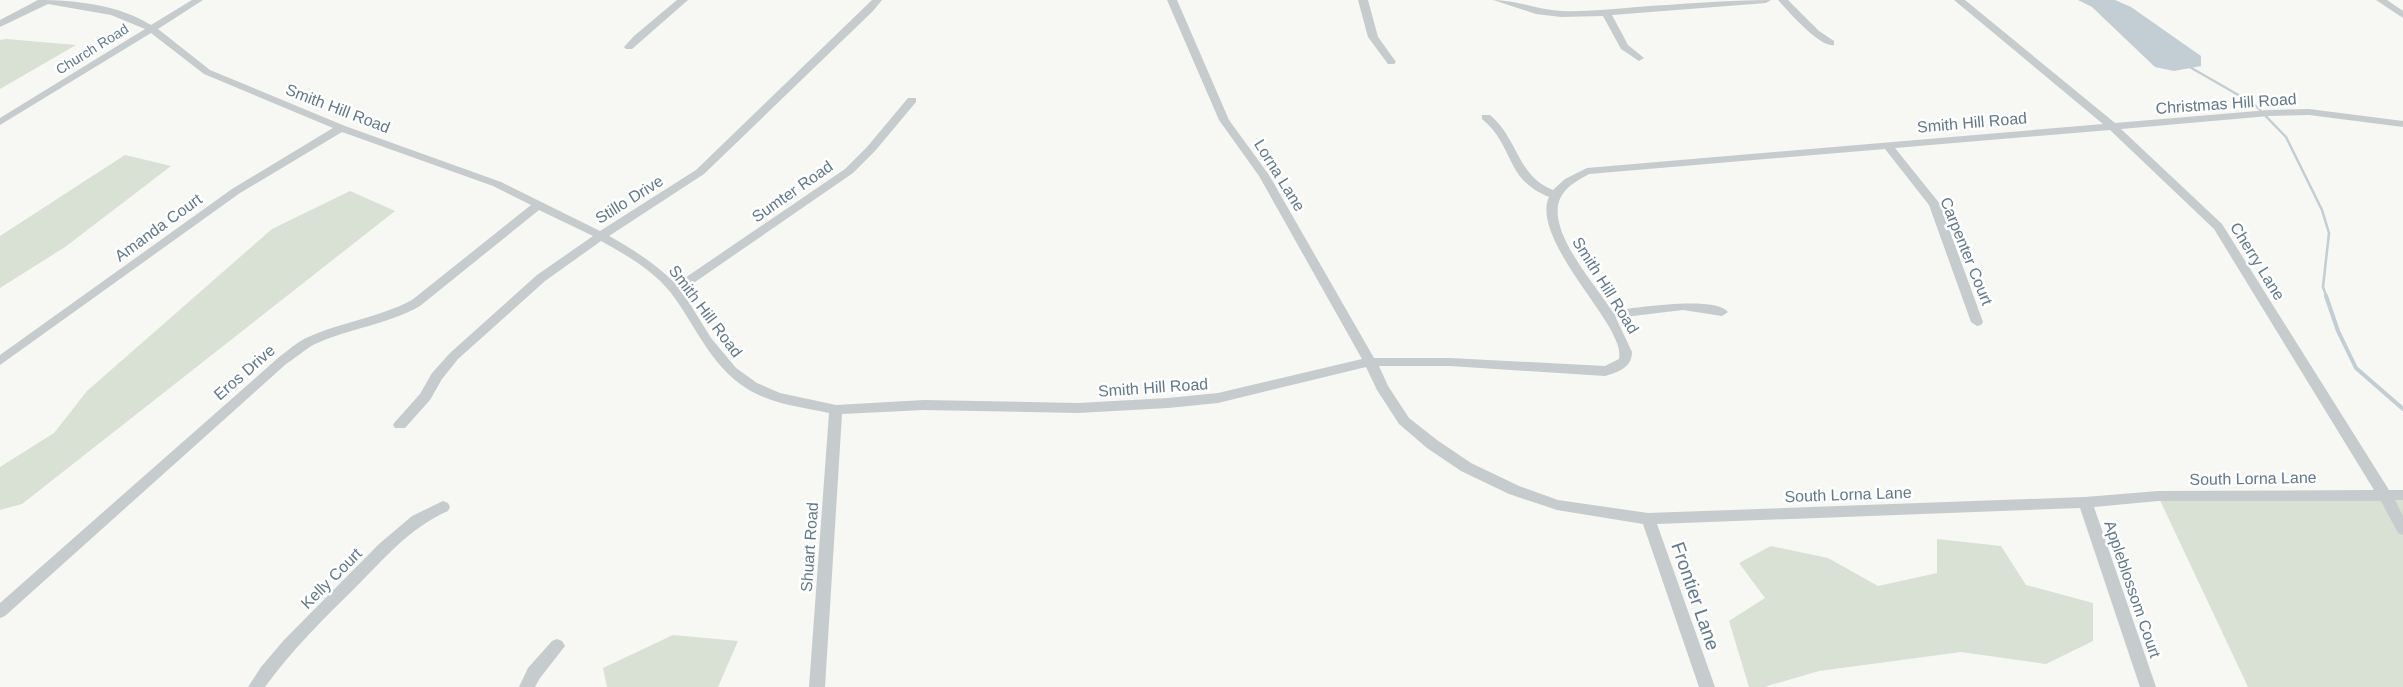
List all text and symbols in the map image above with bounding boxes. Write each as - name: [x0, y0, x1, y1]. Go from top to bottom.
- street label: Church Road: [53, 20, 131, 78]
- street label: Smith Hill Road: [283, 81, 392, 136]
- street label: Christmas Hill Road: [2155, 90, 2297, 117]
- street label: Smith Hill Road: [1916, 109, 2028, 136]
- street label: Lorna Lane: [1251, 136, 1308, 214]
- street label: Sumter Road: [749, 157, 836, 225]
- street label: Stillo Drive: [592, 172, 666, 227]
- street label: Amanda Court: [112, 190, 205, 265]
- street label: Carpenter Court: [1937, 195, 1996, 308]
- street label: Cherry Lane: [2227, 219, 2288, 303]
- street label: Smith Hill Road: [1569, 234, 1642, 337]
- street label: Smith Hill Road: [666, 262, 746, 360]
- street label: Eros Drive: [211, 341, 278, 403]
- street label: Smith Hill Road: [1097, 375, 1209, 400]
- street label: South Lorna Lane: [2189, 469, 2317, 488]
- street label: South Lorna Lane: [1784, 484, 1912, 505]
- street label: Shuart Road: [798, 502, 821, 592]
- street label: Appleblossom Court: [2101, 518, 2164, 661]
- street label: Frontier Lane: [1667, 539, 1724, 653]
- street label: Kelly Court: [298, 544, 365, 612]

